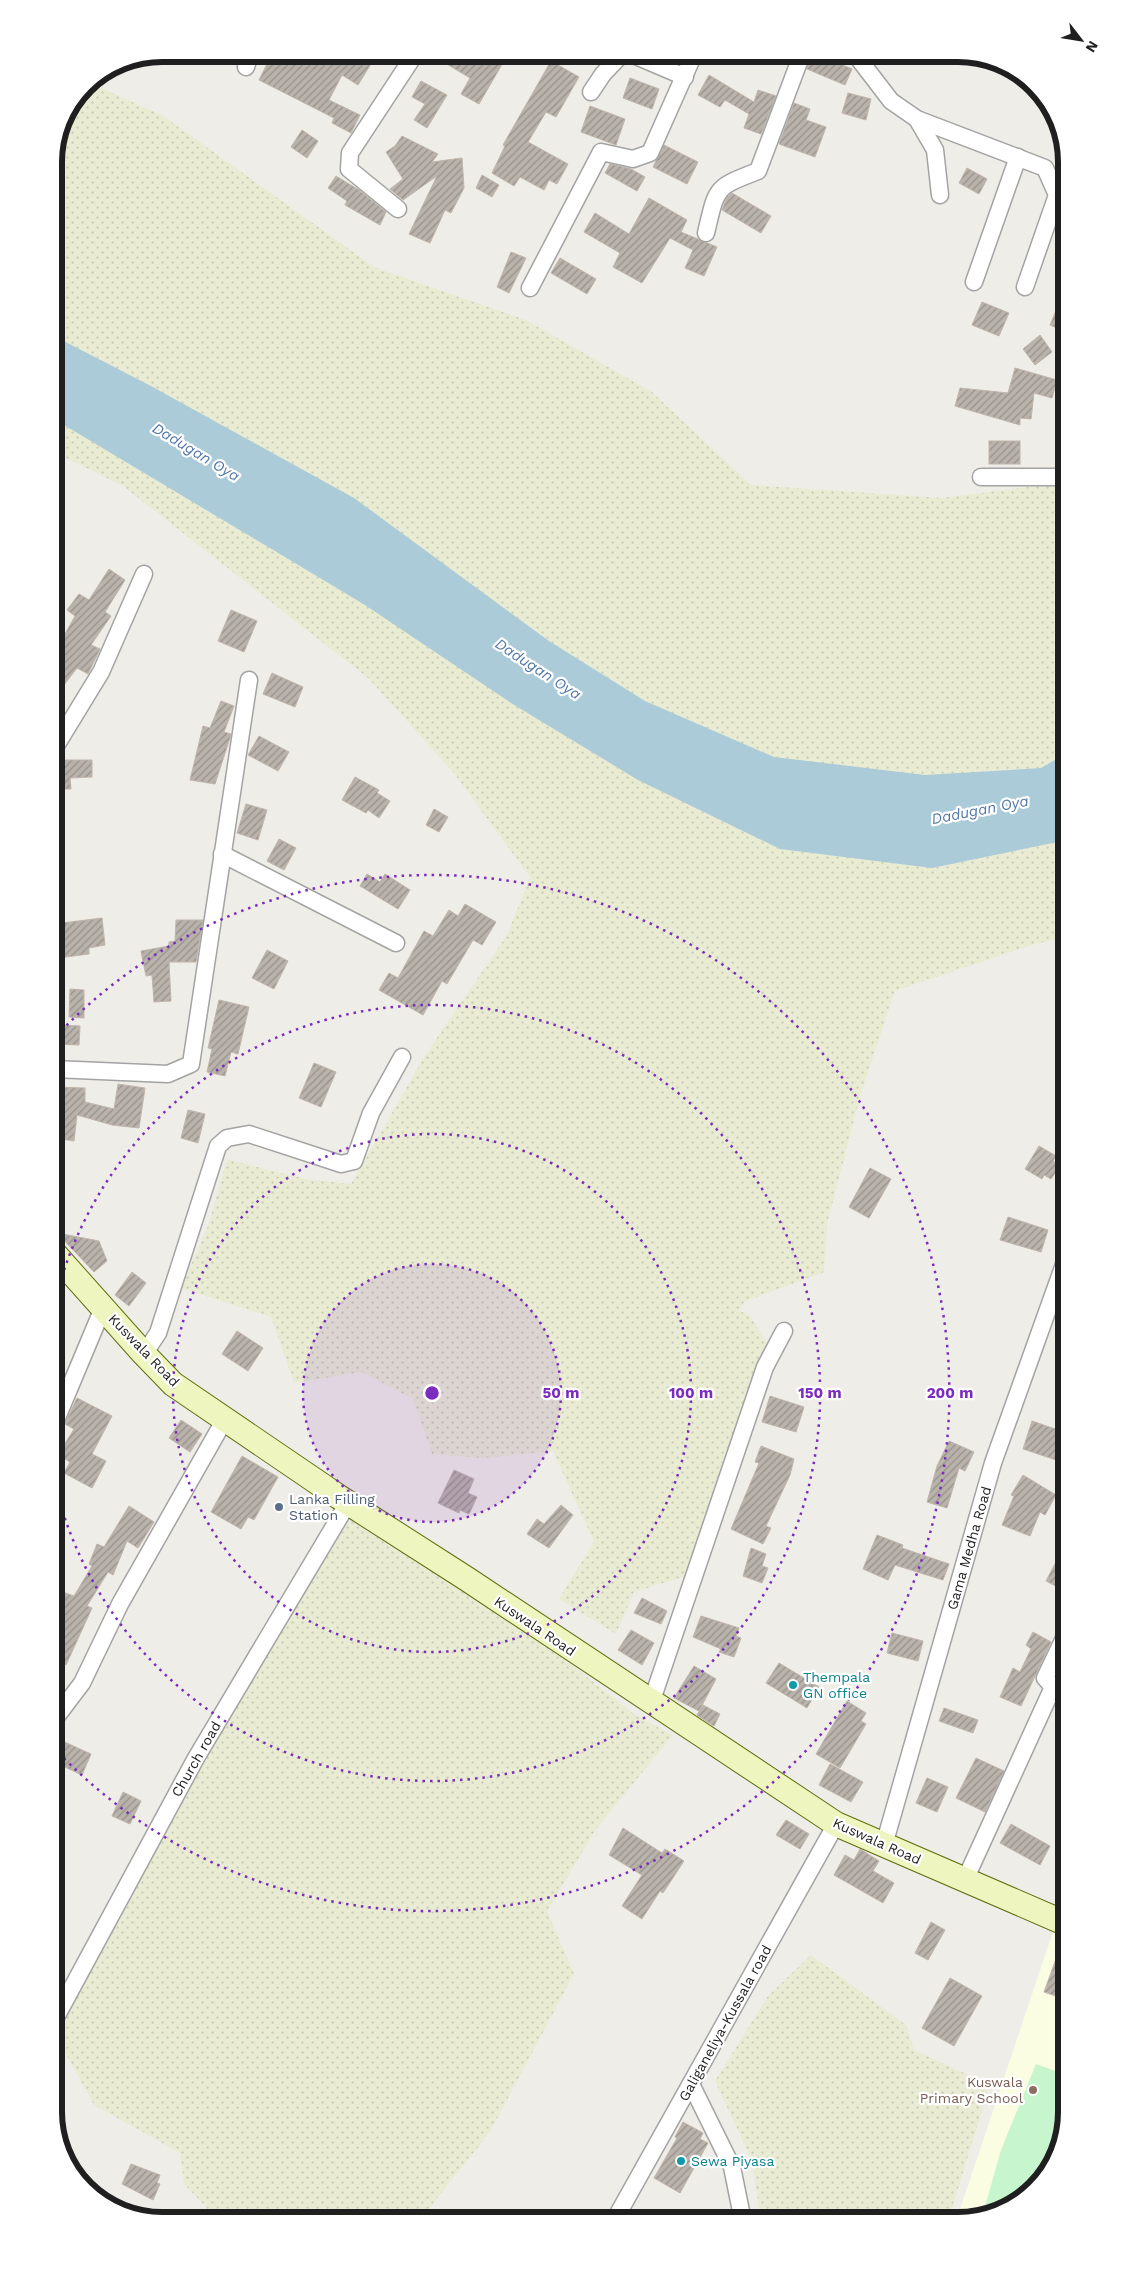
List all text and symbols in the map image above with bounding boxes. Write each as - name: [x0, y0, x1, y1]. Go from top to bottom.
- north arrow: [1056, 15, 1106, 65]
- text: N: [1083, 38, 1102, 55]
- water label: Dadugan Oya: [149, 419, 243, 485]
- water label: Dadugan Oya: [492, 635, 584, 703]
- water label: Dadugan Oya: [930, 792, 1030, 828]
- street label: Kuswala Road: [105, 1310, 183, 1390]
- centre of rings: [423, 1384, 441, 1402]
- text: 50 m: [543, 1384, 579, 1402]
- text: 100 m: [669, 1384, 713, 1402]
- text: 150 m: [798, 1384, 842, 1402]
- text: 200 m: [927, 1384, 973, 1402]
- street label: Gama Medha Road: [944, 1484, 994, 1612]
- place label: Lanka Filling Station: [289, 1491, 375, 1523]
- marker: Lanka Filling Station: [273, 1501, 285, 1513]
- street label: Kuswala Road: [491, 1593, 579, 1659]
- place label: Thempala GN office: [803, 1669, 870, 1701]
- marker: Thempala GN office: [787, 1679, 799, 1691]
- street label: Church road: [168, 1719, 224, 1799]
- street label: Kuswala Road: [830, 1814, 924, 1868]
- street label: Galiganeliya-Kussala road: [675, 1942, 775, 2104]
- place label: Kuswala Primary School: [920, 2074, 1024, 2106]
- marker: Kuswala Primary School: [1027, 2084, 1039, 2096]
- place label: Sewa Piyasa: [691, 2153, 774, 2169]
- marker: Sewa Piyasa: [675, 2155, 687, 2167]

